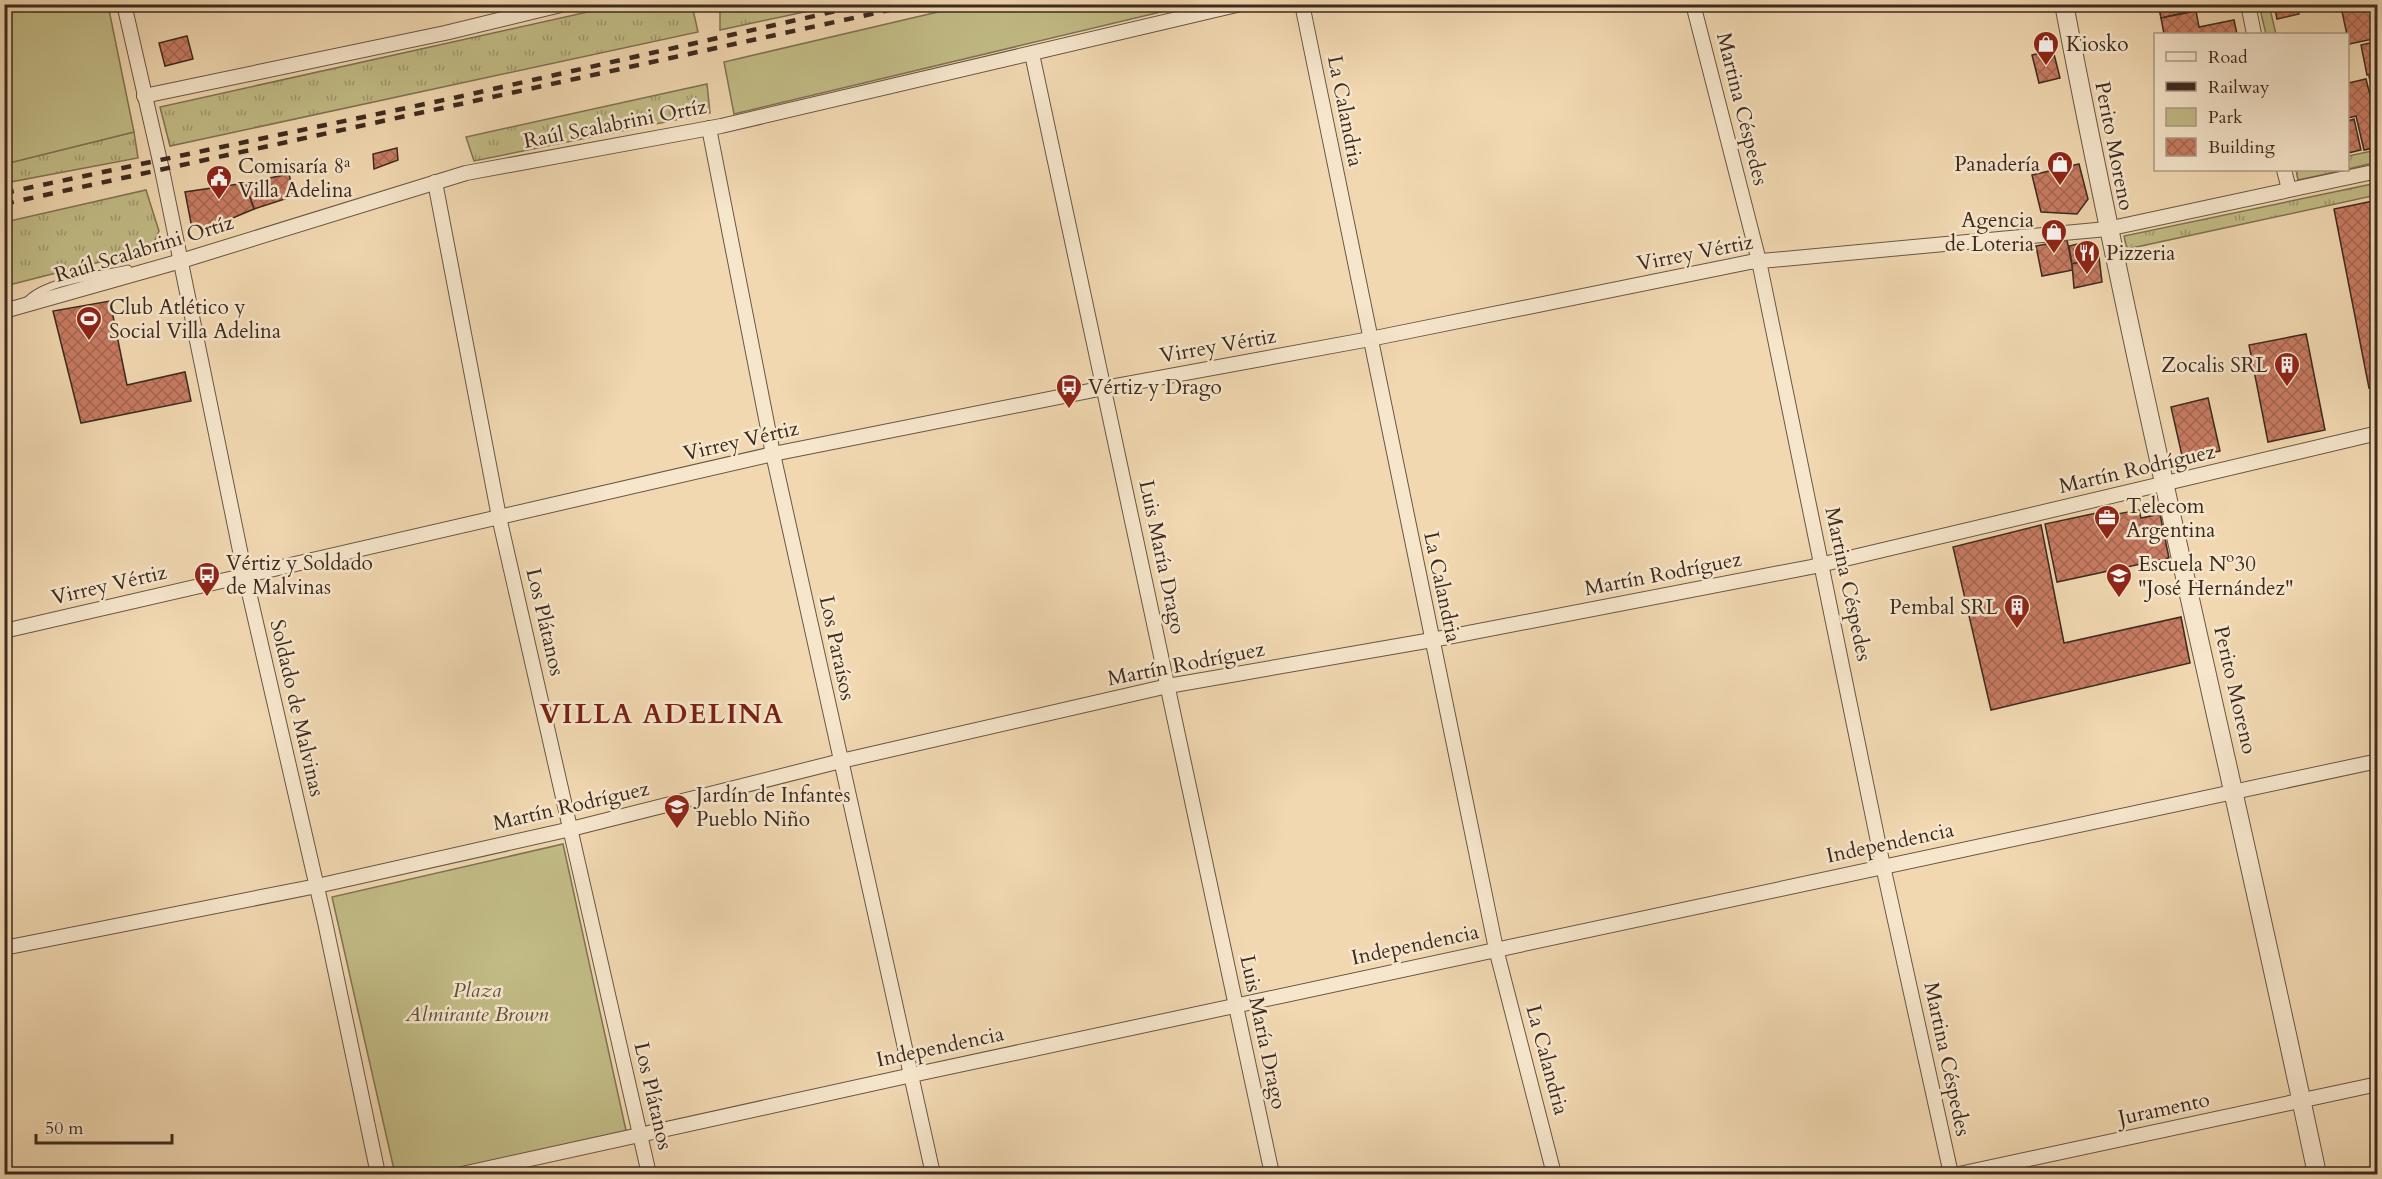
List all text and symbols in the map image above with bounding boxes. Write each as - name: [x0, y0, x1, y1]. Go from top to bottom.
- street label: Martina Céspedes: [1709, 29, 1775, 189]
- shop icon: Kiosko: [2031, 29, 2061, 67]
- place label: Kiosko: [2066, 30, 2129, 59]
- legend: [2154, 33, 2349, 171]
- text: Road: [2208, 45, 2248, 70]
- street label: La Calandria: [1320, 53, 1370, 169]
- text: Railway: [2208, 75, 2270, 100]
- street label: Perito Moreno: [2087, 79, 2141, 213]
- street label: Raúl Scalabrini Ortíz: [521, 92, 710, 156]
- text: Park: [2208, 105, 2243, 130]
- text: Building: [2208, 135, 2276, 160]
- shop icon: Panadería: [2045, 149, 2075, 187]
- place label: Panadería: [1954, 150, 2040, 179]
- place label: Comisaría 8ª Villa Adelina: [238, 152, 353, 205]
- public building icon: Comisaría 8ª Villa Adelina: [204, 163, 234, 201]
- place label: Agencia de Loteria: [1945, 206, 2034, 259]
- street label: Raúl Scalabrini Ortíz: [51, 208, 238, 290]
- shop icon: Agencia de Loteria: [2039, 217, 2069, 255]
- street label: Virrey Vértiz: [1635, 227, 1756, 278]
- restaurant icon: Pizzeria: [2072, 238, 2102, 276]
- place label: Pizzeria: [2106, 239, 2175, 268]
- place label: Club Atlético y Social Villa Adelina: [109, 293, 281, 346]
- sports icon: Club Atlético y Social Villa Adelina: [74, 304, 104, 342]
- street label: Virrey Vértiz: [1158, 321, 1279, 370]
- building icon: Zocalis SRL: [2272, 350, 2302, 388]
- place label: Zocalis SRL: [2161, 351, 2268, 380]
- bus stop icon: Vértiz y Drago: [1054, 372, 1084, 410]
- place label: Vértiz y Drago: [1088, 373, 1222, 402]
- street label: Virrey Vértiz: [681, 414, 802, 468]
- street label: Martín Rodríguez: [2056, 437, 2219, 501]
- street label: Luis María Drago: [1132, 477, 1192, 637]
- place label: Telecom Argentina: [2126, 492, 2215, 545]
- office icon: Telecom Argentina: [2092, 503, 2122, 541]
- street label: Martina Céspedes: [1818, 504, 1878, 664]
- street label: La Calandria: [1416, 529, 1468, 645]
- street label: Martín Rodríguez: [1582, 544, 1745, 603]
- place label: Vértiz y Soldado de Malvinas: [226, 549, 373, 602]
- place label: Escuela Nº30 "José Hernández": [2138, 550, 2294, 603]
- street label: Virrey Vértiz: [49, 558, 170, 612]
- bus stop icon: Vértiz y Soldado de Malvinas: [192, 560, 222, 598]
- school or university icon: Escuela Nº30 "José Hernández": [2104, 561, 2134, 599]
- street label: Los Plátanos: [519, 565, 571, 679]
- building icon: Pembal SRL: [2002, 592, 2032, 630]
- street label: Los Paraísos: [812, 593, 862, 703]
- place label: Pembal SRL: [1889, 593, 1998, 622]
- street label: Soldado de Malvinas: [263, 617, 331, 799]
- street label: Perito Moreno: [2206, 623, 2264, 757]
- street label: Martín Rodríguez: [1105, 634, 1268, 693]
- district label: VILLA ADELINA: [540, 696, 784, 733]
- street label: Martín Rodríguez: [490, 774, 653, 838]
- place label: Jardín de Infantes Pueblo Niño: [693, 781, 851, 834]
- school or university icon: Jardín de Infantes Pueblo Niño: [662, 792, 692, 830]
- street label: Independencia: [1824, 815, 1956, 871]
- street label: Independencia: [1349, 917, 1481, 973]
- street label: Luis María Drago: [1233, 952, 1293, 1112]
- park label: Plaza Almirante Brown: [405, 976, 549, 1029]
- street label: Martina Céspedes: [1917, 979, 1977, 1139]
- street label: La Calandria: [1518, 1002, 1576, 1118]
- street label: Independencia: [874, 1019, 1006, 1075]
- street label: Los Plátanos: [627, 1039, 679, 1153]
- street label: Juramento: [2113, 1085, 2212, 1133]
- scale bar: [36, 1107, 172, 1145]
- text: 50 m: [45, 1116, 84, 1141]

